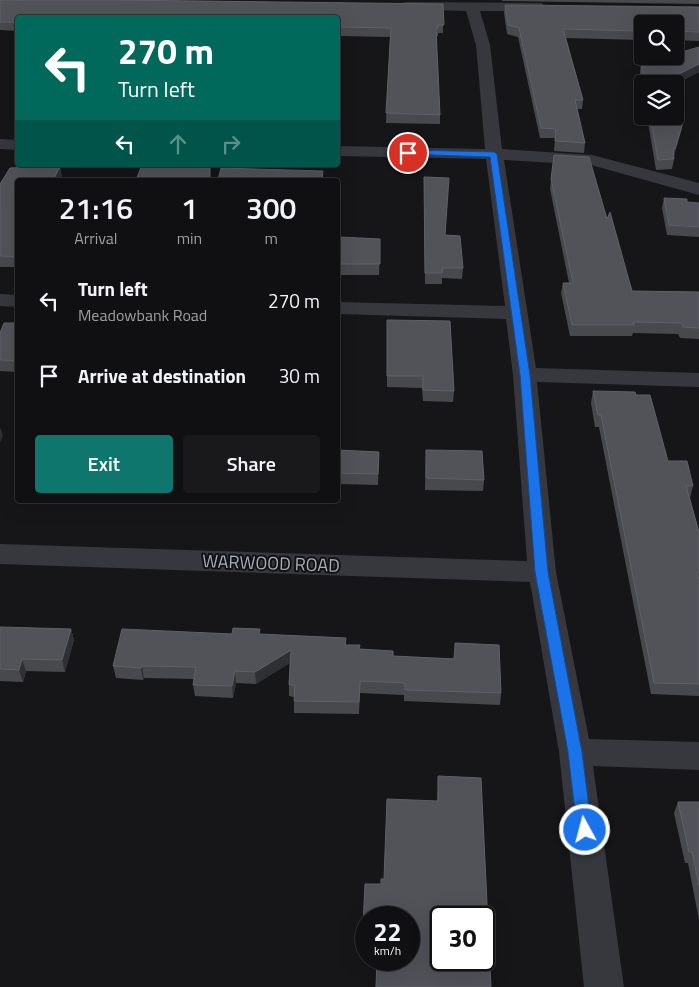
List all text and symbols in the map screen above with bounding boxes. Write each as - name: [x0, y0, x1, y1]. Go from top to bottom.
- map controls: [634, 15, 684, 125]
- button: search: [634, 15, 684, 65]
- text: 270 m: [118, 24, 214, 78]
- icon: left: [35, 35, 100, 100]
- text: Turn left: [118, 72, 195, 106]
- button: layers: [634, 75, 684, 125]
- icon: left: [111, 130, 139, 158]
- icon: ahead: [164, 130, 192, 158]
- icon: right: [217, 130, 245, 158]
- pin: [387, 132, 429, 174]
- icon: arrive: [394, 139, 422, 167]
- text: 21:16: [59, 185, 133, 231]
- text: 1: [181, 185, 198, 231]
- text: 300: [246, 185, 296, 231]
- text: Arrival: [74, 226, 118, 250]
- text: min: [177, 226, 202, 250]
- text: m: [264, 226, 278, 250]
- text: Turn left: [78, 274, 148, 303]
- text: 270 m: [268, 286, 320, 315]
- icon: left: [35, 287, 63, 315]
- text: Meadowbank Road: [78, 303, 207, 327]
- text: Arrive at destination: [78, 361, 246, 390]
- text: 30 m: [279, 361, 320, 390]
- icon: arrive: [35, 362, 63, 390]
- button: Exit: [35, 435, 173, 493]
- button: Share: [183, 435, 320, 493]
- street label: WARWOOD ROAD: [202, 547, 340, 579]
- position arrow: [558, 803, 610, 855]
- speed limit sign: 30: [430, 906, 495, 971]
- text: 22: [373, 913, 402, 951]
- text: km/h: [374, 941, 401, 960]

